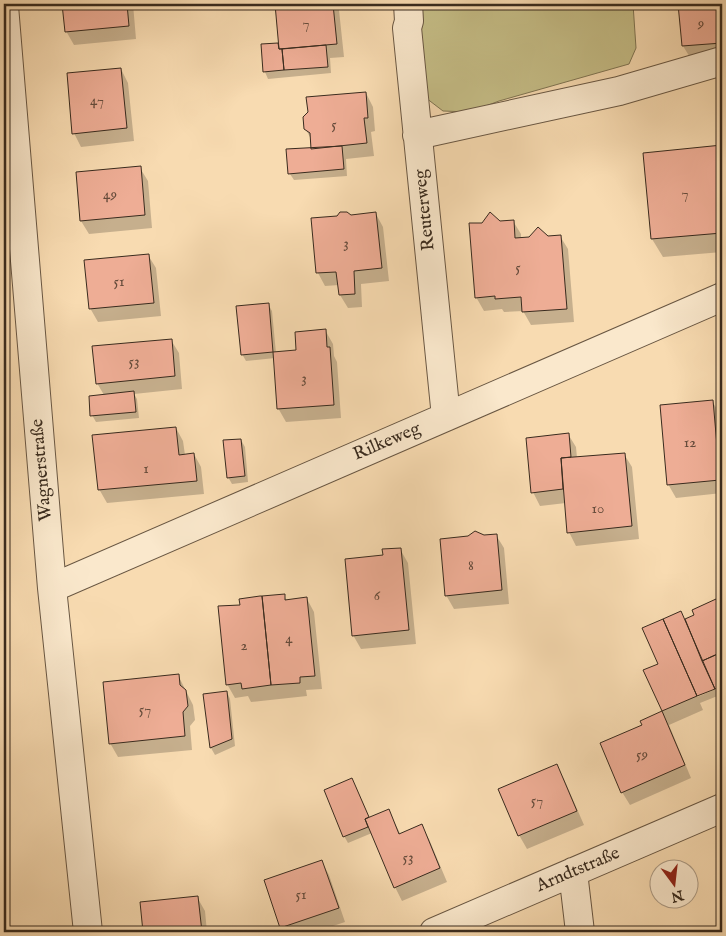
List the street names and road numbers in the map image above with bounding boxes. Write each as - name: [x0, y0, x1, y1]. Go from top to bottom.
- street label: Reuterweg: [409, 168, 441, 252]
- street label: Rilkeweg: [350, 417, 424, 466]
- street label: Wagnerstraße: [26, 418, 58, 522]
- street label: Arndtstraße: [532, 842, 623, 898]

